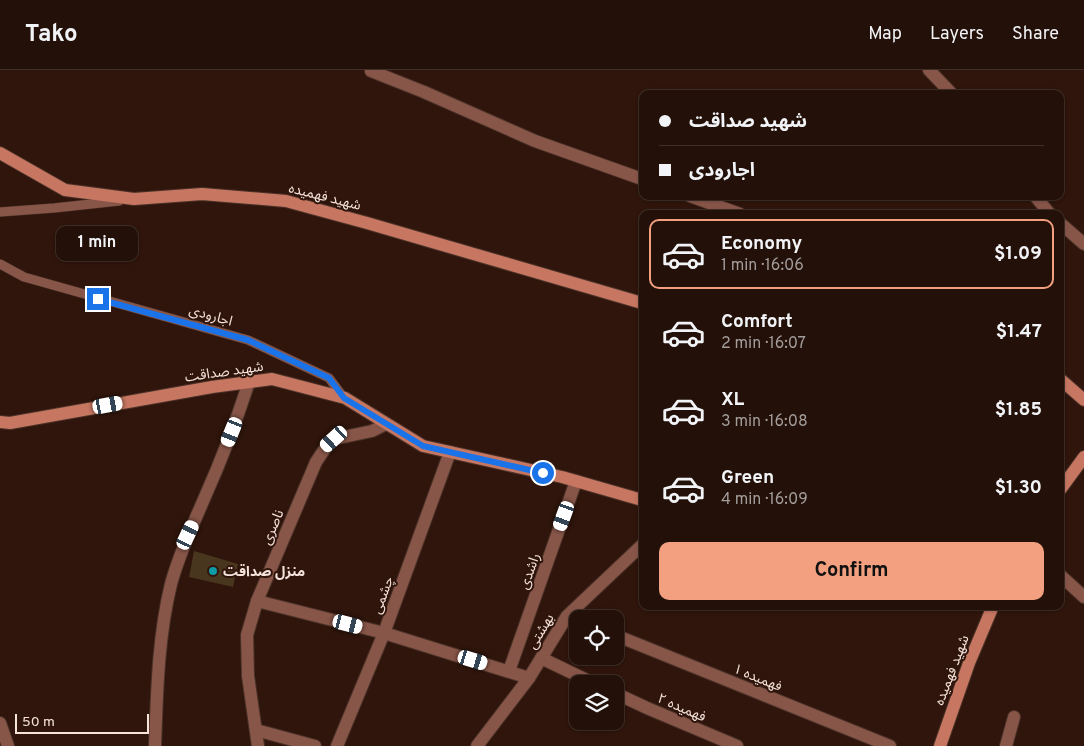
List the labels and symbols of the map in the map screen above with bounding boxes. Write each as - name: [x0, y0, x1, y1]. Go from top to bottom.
- street label: شهید فهمیده: [287, 180, 363, 215]
- callout: 1 min: [57, 226, 139, 262]
- route end: [87, 288, 109, 310]
- street label: اجارودی: [187, 302, 234, 331]
- street label: شهید صداقت: [184, 359, 265, 386]
- car: [91, 395, 124, 415]
- car: [219, 415, 244, 449]
- car: [317, 423, 350, 455]
- route start: [532, 462, 554, 484]
- car: [551, 499, 576, 533]
- street label: ناصری: [258, 507, 288, 548]
- car: [174, 518, 201, 552]
- street label: راشدی: [516, 551, 545, 592]
- place label: منزل صداقت: [223, 564, 305, 581]
- marker: منزل صداقت: [207, 565, 219, 577]
- street label: چشمی: [369, 574, 398, 617]
- street label: بهشتی: [524, 611, 559, 653]
- car: [331, 613, 364, 635]
- street label: شهید فهمیده: [931, 633, 974, 708]
- car: [456, 648, 489, 672]
- street label: فهمیده ۱: [731, 661, 784, 696]
- street label: فهمیده ۲: [655, 691, 708, 726]
- scale bar: [15, 711, 149, 734]

